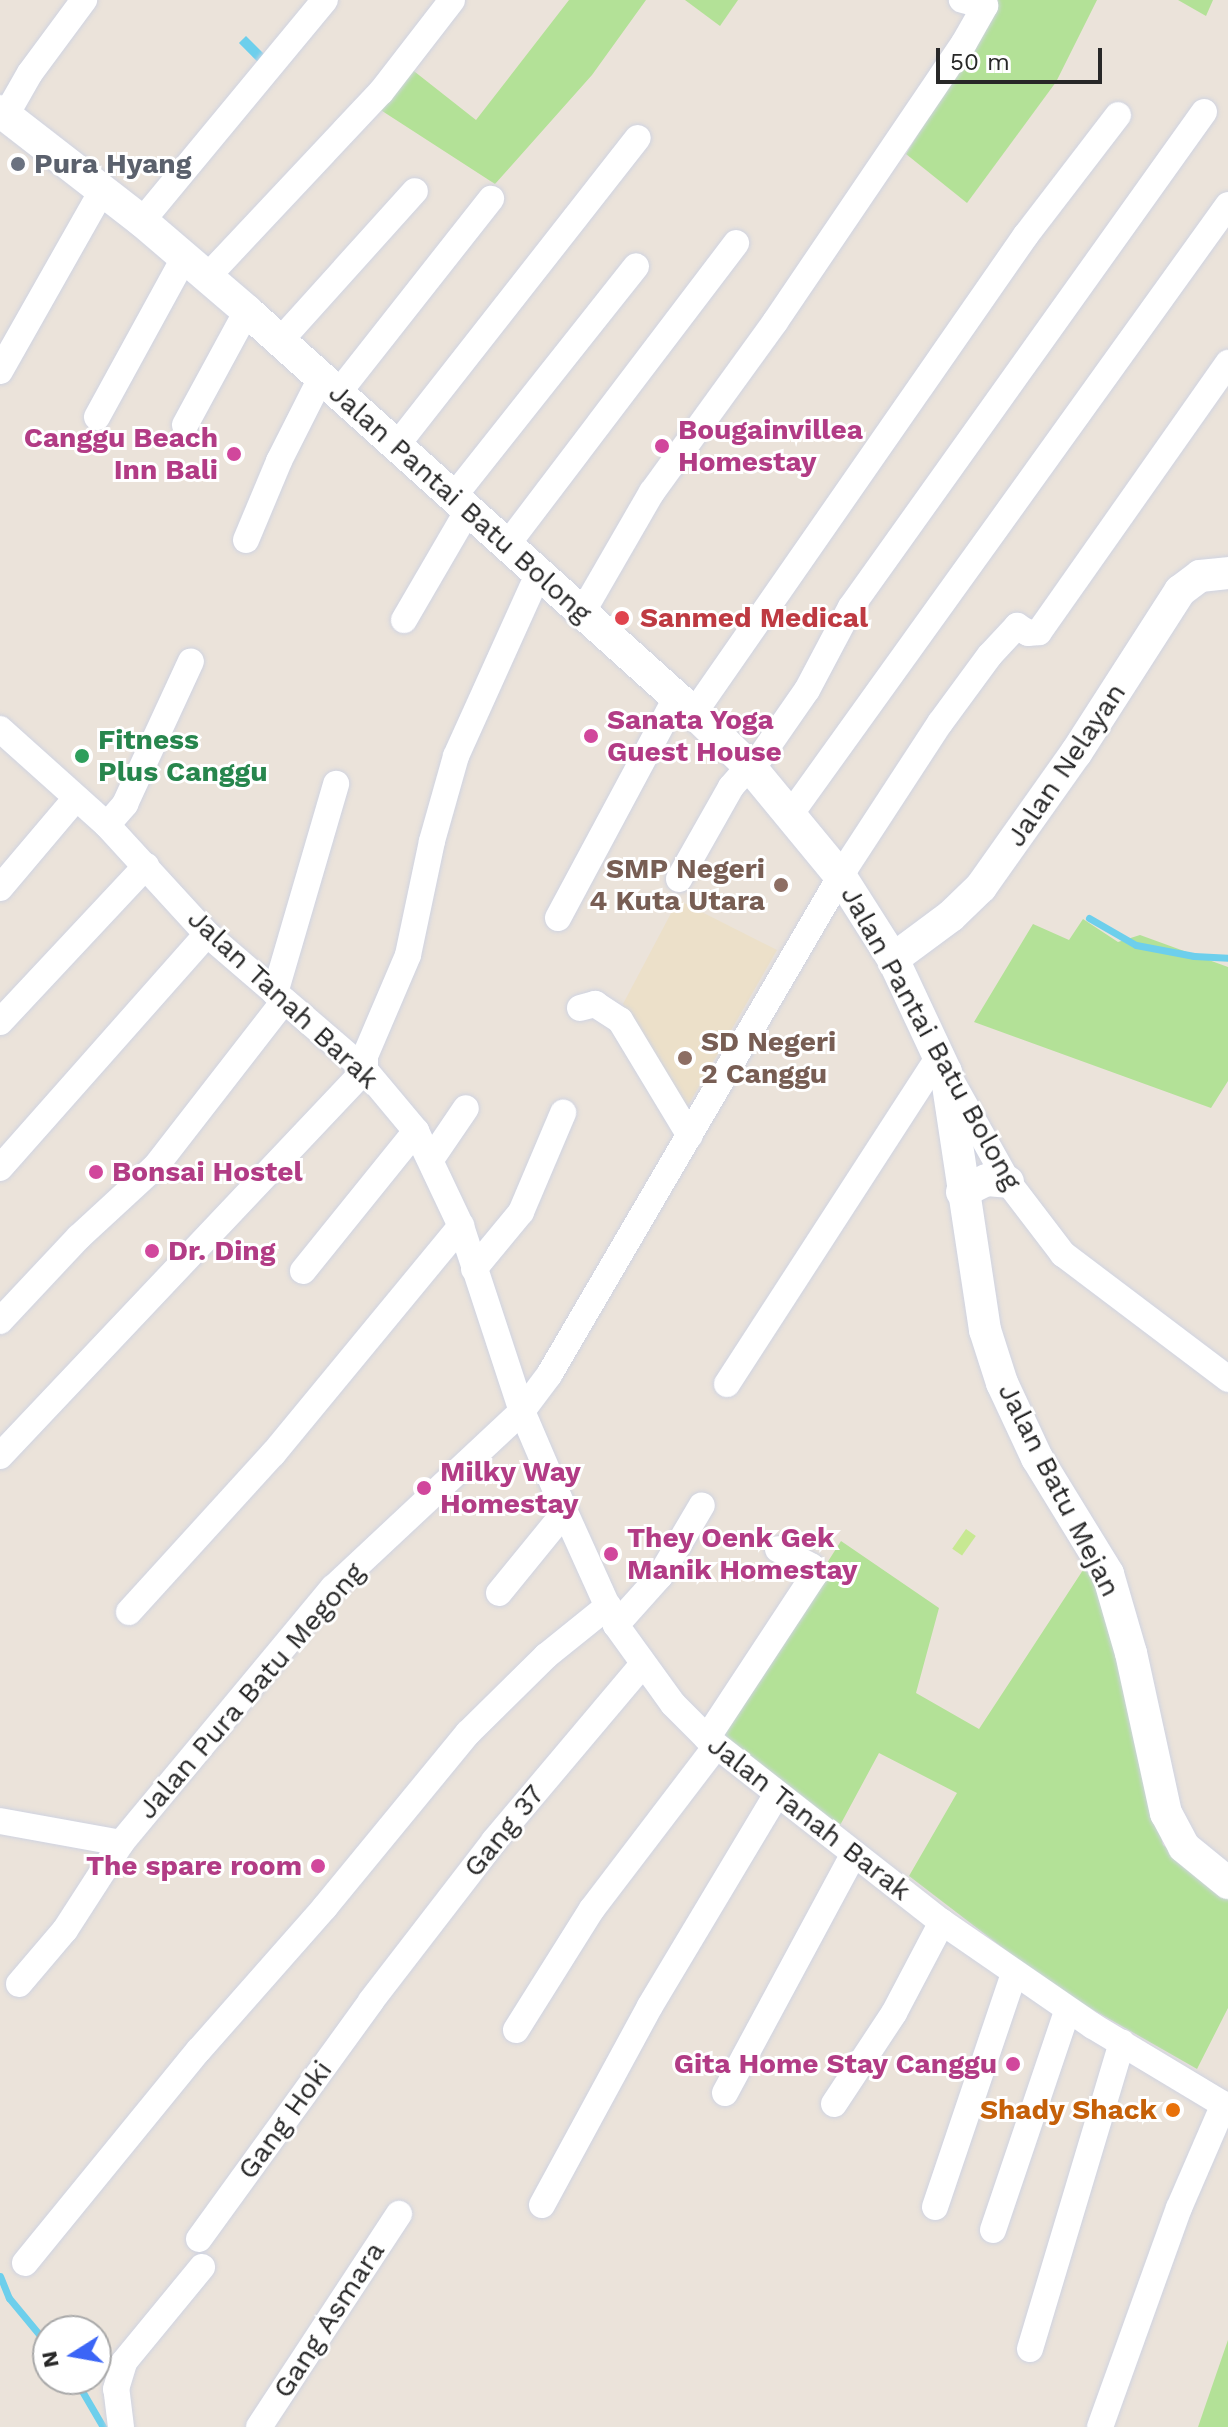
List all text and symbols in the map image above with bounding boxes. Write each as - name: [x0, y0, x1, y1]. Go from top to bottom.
- scale bar: [940, 32, 1106, 82]
- text: 50 m: [950, 48, 1010, 76]
- place label: Pura Hyang: [34, 147, 192, 181]
- marker: Pura Hyang: [9, 155, 27, 173]
- street label: Jalan Pantai Batu Bolong: [322, 376, 598, 630]
- place label: Bougainvillea Homestay: [678, 413, 863, 479]
- place label: Canggu Beach Inn Bali: [24, 421, 218, 487]
- marker: Bougainvillea Homestay: [653, 437, 671, 455]
- marker: Canggu Beach Inn Bali: [225, 445, 243, 463]
- place label: Sanmed Medical: [640, 601, 868, 635]
- marker: Sanmed Medical: [611, 607, 633, 629]
- street label: Jalan Nelayan: [999, 677, 1133, 853]
- place label: Sanata Yoga Guest House: [607, 703, 782, 769]
- place label: Fitness Plus Canggu: [98, 723, 268, 789]
- marker: Sanata Yoga Guest House: [582, 727, 600, 745]
- marker: Fitness Plus Canggu: [73, 747, 91, 765]
- place label: SMP Negeri 4 Kuta Utara: [589, 852, 765, 918]
- marker: SMP Negeri 4 Kuta Utara: [772, 876, 790, 894]
- street label: Jalan Pantai Batu Bolong: [833, 880, 1029, 1196]
- street label: Jalan Tanah Barak: [180, 902, 386, 1096]
- place label: SD Negeri 2 Canggu: [701, 1025, 836, 1091]
- marker: SD Negeri 2 Canggu: [676, 1049, 694, 1067]
- place label: Bonsai Hostel: [112, 1155, 303, 1189]
- marker: Bonsai Hostel: [87, 1163, 105, 1181]
- place label: Dr. Ding: [168, 1234, 275, 1268]
- marker: Dr. Ding: [143, 1242, 161, 1260]
- street label: Jalan Batu Mejan: [991, 1378, 1127, 1602]
- place label: Milky Way Homestay: [440, 1455, 582, 1521]
- marker: Milky Way Homestay: [415, 1479, 433, 1497]
- place label: They Oenk Gek Manik Homestay: [627, 1521, 858, 1587]
- marker: They Oenk Gek Manik Homestay: [602, 1545, 620, 1563]
- street label: Jalan Pura Batu Megong: [130, 1556, 372, 1826]
- street label: Jalan Tanah Barak: [700, 1728, 918, 1908]
- street label: Gang 37: [457, 1778, 551, 1884]
- place label: The spare room: [86, 1849, 302, 1883]
- marker: The spare room: [309, 1857, 327, 1875]
- place label: Gita Home Stay Canggu: [673, 2047, 997, 2081]
- street label: Gang Hoki: [231, 2054, 339, 2186]
- marker: Gita Home Stay Canggu: [1004, 2055, 1022, 2073]
- place label: Shady Shack: [979, 2093, 1157, 2127]
- marker: Shady Shack: [1164, 2101, 1182, 2119]
- street label: Gang Asmara: [266, 2235, 392, 2405]
- north arrow: [32, 2315, 112, 2395]
- text: N: [36, 2349, 64, 2370]

